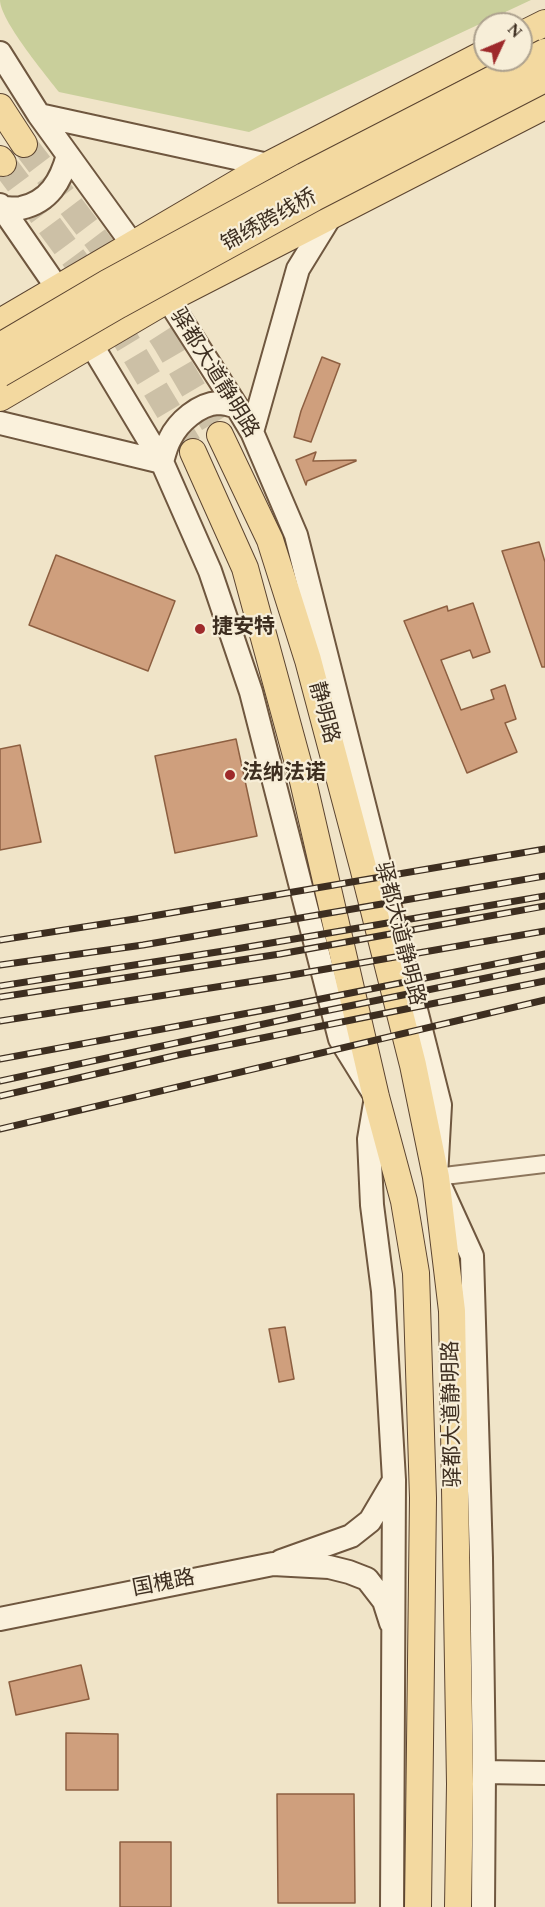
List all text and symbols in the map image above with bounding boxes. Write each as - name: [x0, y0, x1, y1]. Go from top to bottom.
- north arrow: [473, 12, 533, 72]
- text: N: [501, 18, 528, 44]
- street label: 锦绣跨线桥: [218, 186, 322, 258]
- street label: 驿都大道静明路: [163, 305, 263, 443]
- place label: 捷安特: [212, 616, 275, 642]
- marker: 捷安特: [193, 622, 207, 636]
- street label: 静明路: [302, 679, 342, 747]
- place label: 法纳法诺: [242, 762, 326, 788]
- marker: 法纳法诺: [223, 768, 237, 782]
- street label: 驿都大道静明路: [368, 860, 428, 1008]
- street label: 驿都大道静明路: [440, 1340, 468, 1488]
- street label: 国槐路: [131, 1567, 197, 1603]

